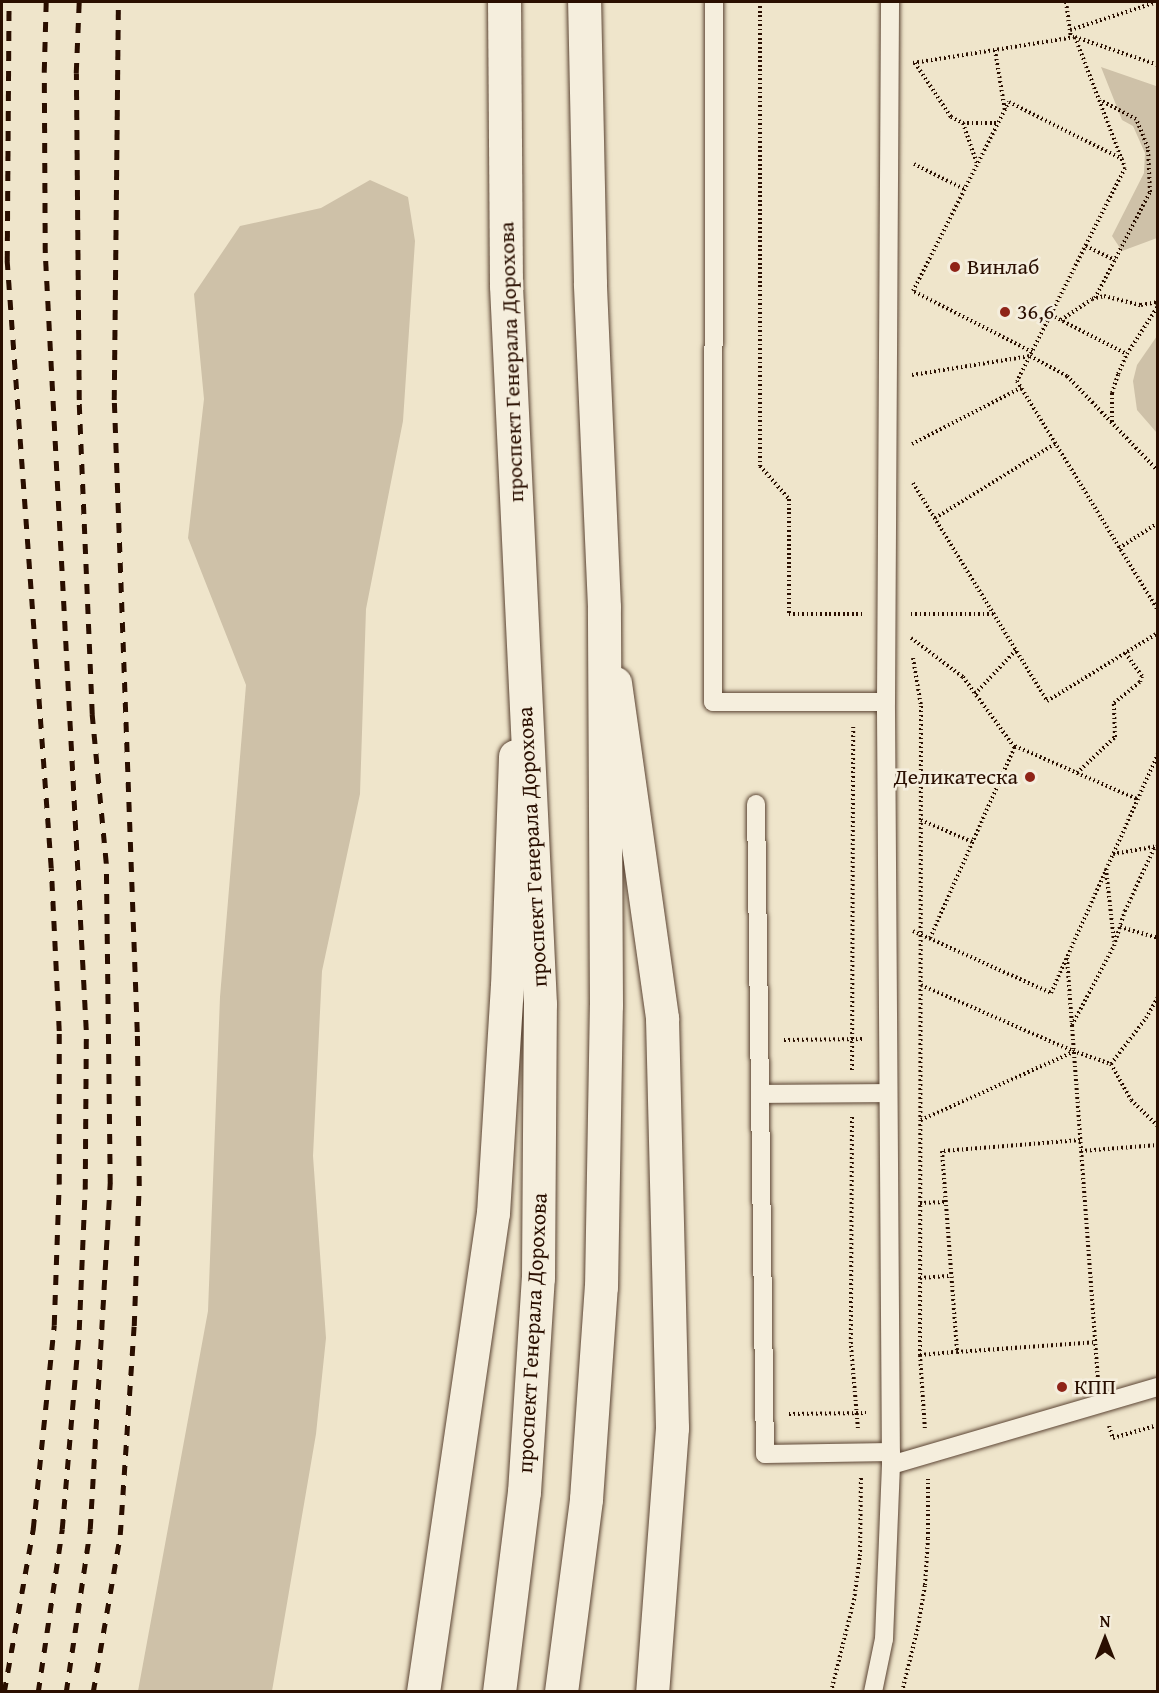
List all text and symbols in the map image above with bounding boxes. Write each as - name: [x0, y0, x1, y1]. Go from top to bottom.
- street label: проспект Генерала Дорохова: [493, 221, 529, 503]
- place label: Винлаб: [967, 254, 1039, 280]
- marker: Винлаб: [948, 260, 962, 274]
- place label: 36,6: [1017, 299, 1054, 325]
- marker: 36,6: [998, 305, 1012, 319]
- street label: проспект Генерала Дорохова: [511, 706, 553, 988]
- place label: Деликатеска: [894, 764, 1018, 790]
- marker: Деликатеска: [1023, 770, 1037, 784]
- street label: проспект Генерала Дорохова: [511, 1192, 553, 1474]
- place label: КПП: [1074, 1374, 1116, 1400]
- marker: КПП: [1055, 1380, 1069, 1394]
- north arrow: [1075, 1609, 1135, 1669]
- text: N: [1100, 1609, 1110, 1633]

